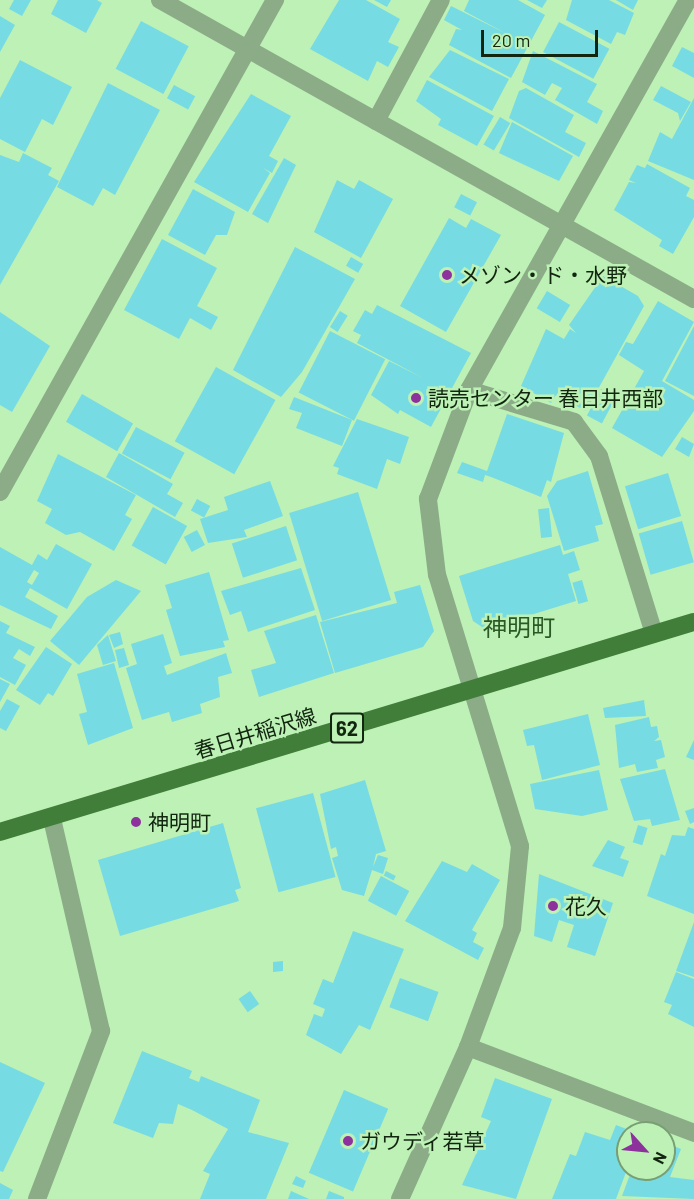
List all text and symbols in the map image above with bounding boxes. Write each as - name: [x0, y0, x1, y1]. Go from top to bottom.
- scale bar: [484, 18, 601, 56]
- text: 20 m: [492, 29, 530, 51]
- place label: メゾン・ド・水野: [459, 262, 627, 288]
- marker: メゾン・ド・水野: [440, 268, 454, 282]
- place label: 読売センター 春日井西部: [428, 385, 663, 411]
- marker: 読売センター 春日井西部: [409, 391, 423, 405]
- district label: 神明町: [483, 613, 555, 641]
- street label: 春日井稲沢線: [191, 703, 319, 763]
- road number: 62: [329, 711, 365, 745]
- place label: 神明町: [148, 809, 211, 835]
- marker: 神明町: [129, 815, 143, 829]
- place label: 花久: [565, 893, 607, 919]
- marker: 花久: [546, 899, 560, 913]
- north arrow: [616, 1121, 676, 1181]
- place label: ガウディ若草: [360, 1128, 486, 1154]
- marker: ガウディ若草: [341, 1134, 355, 1148]
- text: N: [650, 1149, 672, 1168]

